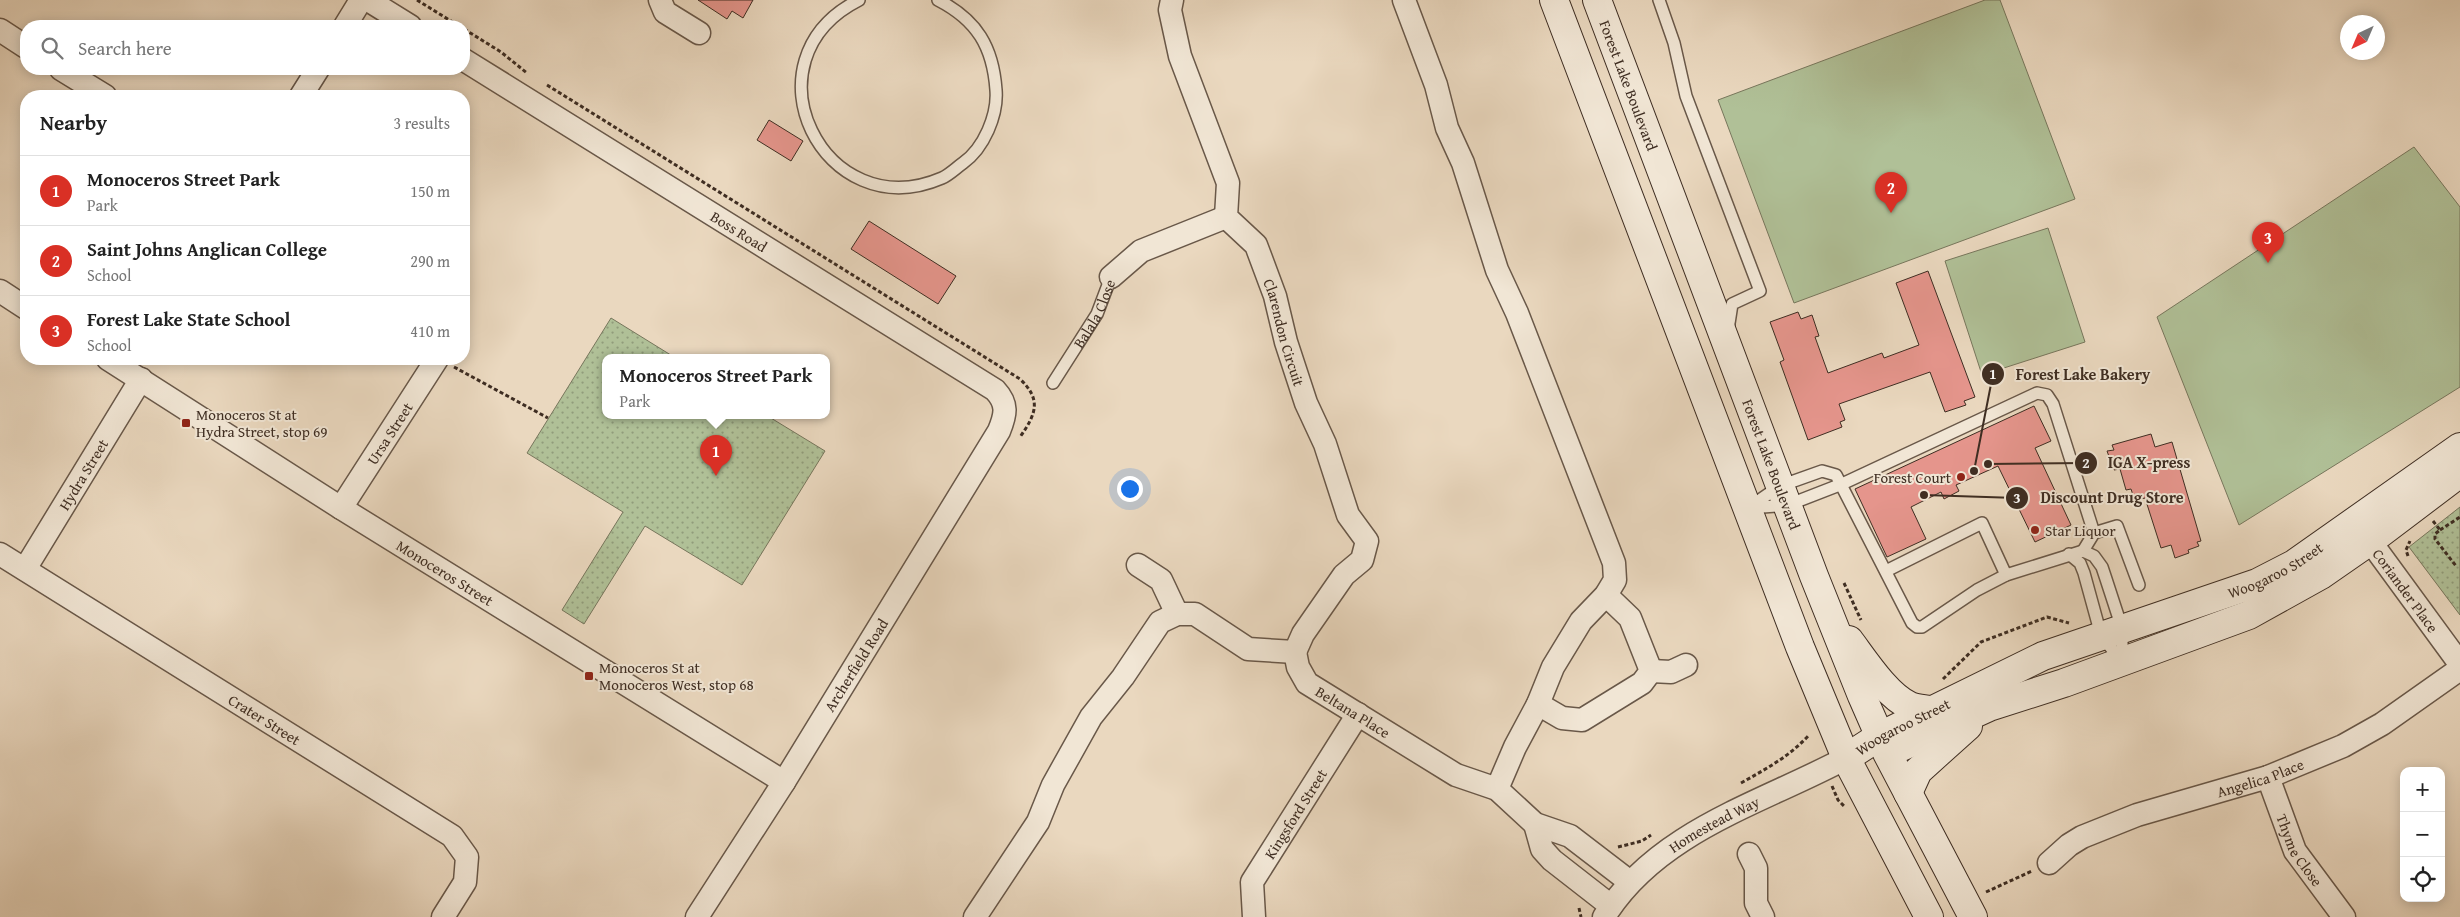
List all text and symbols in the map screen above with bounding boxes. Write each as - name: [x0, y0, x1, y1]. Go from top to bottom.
- north arrow: [2340, 15, 2385, 60]
- street label: Forest Lake Boulevard: [1595, 17, 1663, 153]
- search box: [20, 20, 470, 75]
- icon: search: [38, 34, 66, 62]
- text: Search here: [78, 34, 172, 62]
- text: Nearby: [40, 107, 107, 138]
- text: 3 results: [393, 111, 450, 135]
- text: Monoceros Street Park: [87, 165, 280, 193]
- pin: 2: [1875, 172, 1907, 213]
- text: 1: [52, 179, 60, 203]
- text: 150 m: [410, 179, 450, 203]
- text: Park: [87, 193, 118, 217]
- street label: Boss Road: [707, 206, 771, 257]
- pin: 3: [2252, 222, 2284, 263]
- text: Saint Johns Anglican College: [87, 235, 327, 263]
- text: 2: [52, 249, 60, 273]
- text: 290 m: [410, 249, 450, 273]
- text: School: [87, 263, 131, 287]
- street label: Clarendon Circuit: [1259, 275, 1310, 389]
- street label: Balala Close: [1068, 276, 1120, 352]
- text: Forest Lake State School: [87, 305, 290, 333]
- text: 3: [52, 319, 60, 343]
- text: 410 m: [410, 319, 450, 343]
- text: School: [87, 333, 131, 357]
- popup: [602, 354, 830, 419]
- callout: Forest Lake Bakery: [1980, 359, 2160, 390]
- text: Monoceros Street Park: [620, 361, 812, 389]
- text: Forest Lake Bakery: [2016, 362, 2151, 386]
- text: 1: [1989, 363, 1997, 384]
- text: Park: [620, 389, 651, 413]
- street label: Forest Lake Boulevard: [1738, 396, 1806, 532]
- street label: Ursa Street: [361, 397, 417, 468]
- place label: Monoceros St at Hydra Street, stop 69: [196, 404, 328, 442]
- marker: Monoceros St at Hydra Street, stop 69: [180, 417, 192, 429]
- street label: Hydra Street: [53, 434, 113, 514]
- pin: 1: [700, 435, 732, 476]
- callout: IGA X-press: [2073, 447, 2201, 478]
- text: IGA X-press: [2108, 450, 2190, 474]
- text: 2: [2082, 452, 2090, 473]
- place label: Forest Court: [1874, 467, 1952, 488]
- marker: Forest Court: [1955, 471, 1967, 483]
- your location: [1117, 476, 1143, 502]
- callout: Discount Drug Store: [2005, 482, 2193, 513]
- text: Discount Drug Store: [2040, 485, 2184, 509]
- text: 3: [2013, 487, 2021, 508]
- place label: Star Liquor: [2045, 520, 2116, 541]
- marker: Star Liquor: [2029, 524, 2041, 536]
- street label: Monoceros Street: [393, 534, 498, 611]
- street label: Woogaroo Street: [2225, 536, 2327, 603]
- street label: Coriander Place: [2368, 544, 2444, 637]
- street label: Archerfield Road: [819, 614, 893, 716]
- place label: Monoceros St at Monoceros West, stop 68: [599, 657, 754, 695]
- marker: Monoceros St at Monoceros West, stop 68: [583, 670, 595, 682]
- street label: Beltana Place: [1312, 681, 1395, 743]
- street label: Crater Street: [225, 689, 305, 750]
- street label: Woogaroo Street: [1851, 692, 1954, 760]
- street label: Angelica Place: [2214, 753, 2307, 802]
- street label: Kingsford Street: [1259, 764, 1332, 863]
- map controls: [2400, 767, 2445, 902]
- button: +: [2400, 767, 2445, 812]
- street label: Homestead Way: [1664, 790, 1763, 857]
- street label: Thyme Close: [2272, 811, 2328, 890]
- button: −: [2400, 812, 2445, 857]
- button: locate: [2400, 857, 2445, 902]

